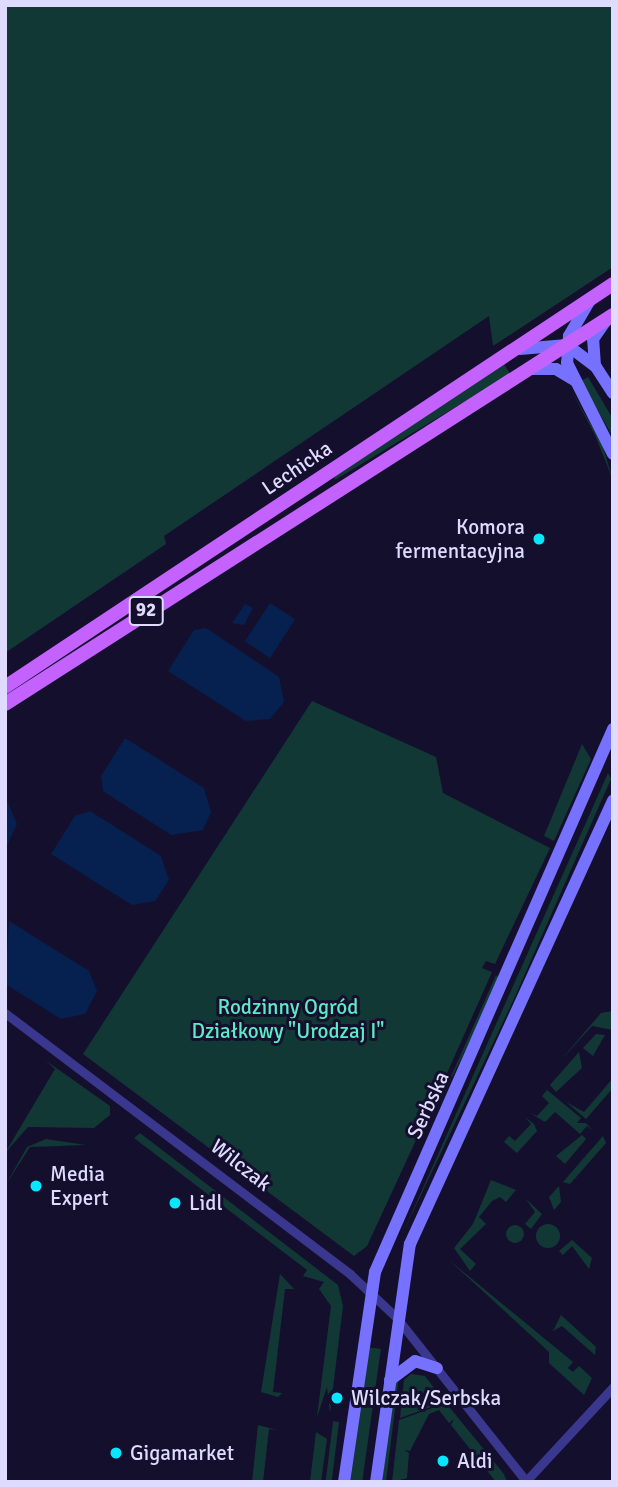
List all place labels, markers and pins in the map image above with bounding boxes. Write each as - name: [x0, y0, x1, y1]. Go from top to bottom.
- place label: Komora fermentacyjna: [395, 514, 525, 564]
- marker: Komora fermentacyjna: [531, 531, 547, 547]
- place label: Media Expert: [50, 1161, 109, 1211]
- marker: Media Expert: [28, 1178, 44, 1194]
- place label: Lidl: [189, 1190, 223, 1216]
- marker: Lidl: [167, 1195, 183, 1211]
- place label: Wilczak/Serbska: [351, 1385, 501, 1411]
- marker: Wilczak/Serbska: [329, 1390, 345, 1406]
- place label: Gigamarket: [130, 1440, 234, 1466]
- marker: Gigamarket: [108, 1445, 124, 1461]
- place label: Aldi: [457, 1448, 492, 1474]
- marker: Aldi: [435, 1453, 451, 1469]

